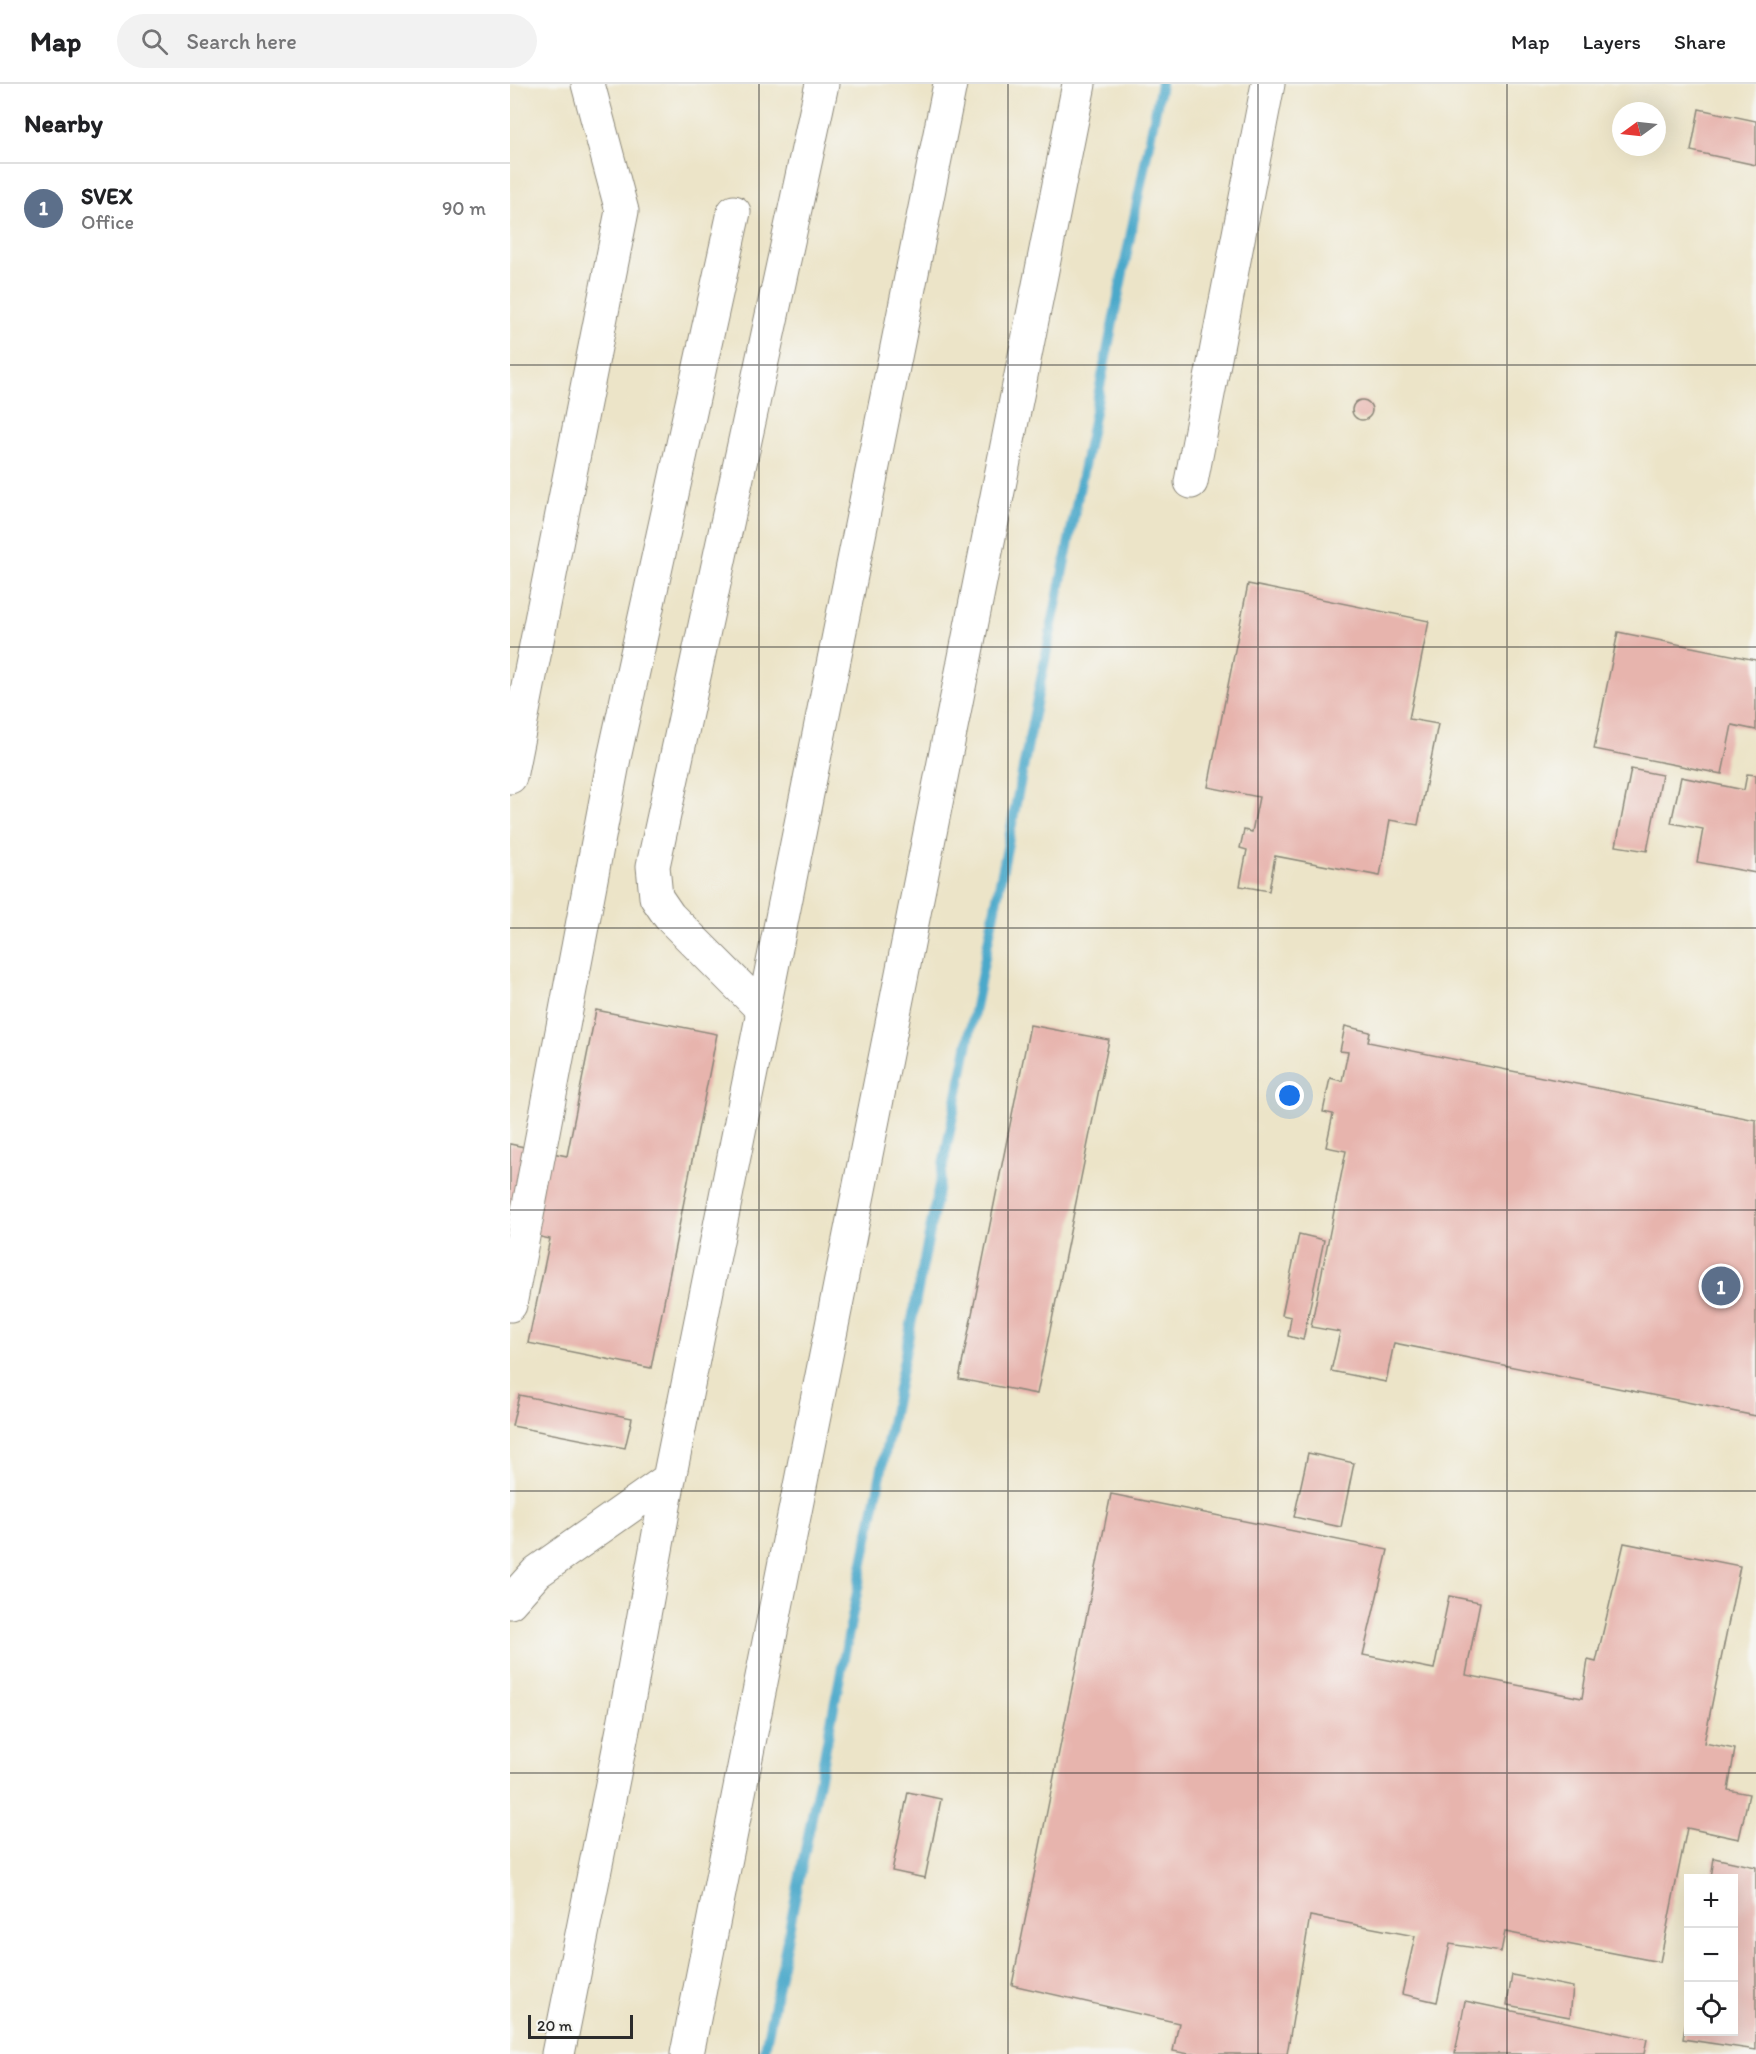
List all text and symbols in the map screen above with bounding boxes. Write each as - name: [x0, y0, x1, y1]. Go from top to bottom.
- search box: [117, 14, 537, 68]
- text: Map: [30, 24, 81, 58]
- icon: search: [138, 25, 171, 58]
- text: Search here: [186, 28, 297, 55]
- text: Map: [1511, 29, 1550, 54]
- text: Layers: [1583, 29, 1641, 54]
- text: Share: [1674, 29, 1726, 54]
- north arrow: [1612, 102, 1666, 156]
- text: Nearby: [24, 107, 103, 139]
- text: SVEX: [81, 183, 133, 210]
- text: 1: [39, 196, 48, 220]
- text: 90 m: [442, 196, 486, 220]
- text: Office: [81, 210, 134, 234]
- your location: [1275, 1081, 1304, 1110]
- pin: 1: [1702, 1264, 1740, 1308]
- map controls: [1684, 1874, 1738, 2036]
- button: +: [1684, 1874, 1738, 1928]
- button: −: [1684, 1928, 1738, 1982]
- button: locate: [1684, 1982, 1738, 2036]
- scale bar: [528, 2012, 633, 2040]
- text: 20 m: [537, 2016, 572, 2035]

